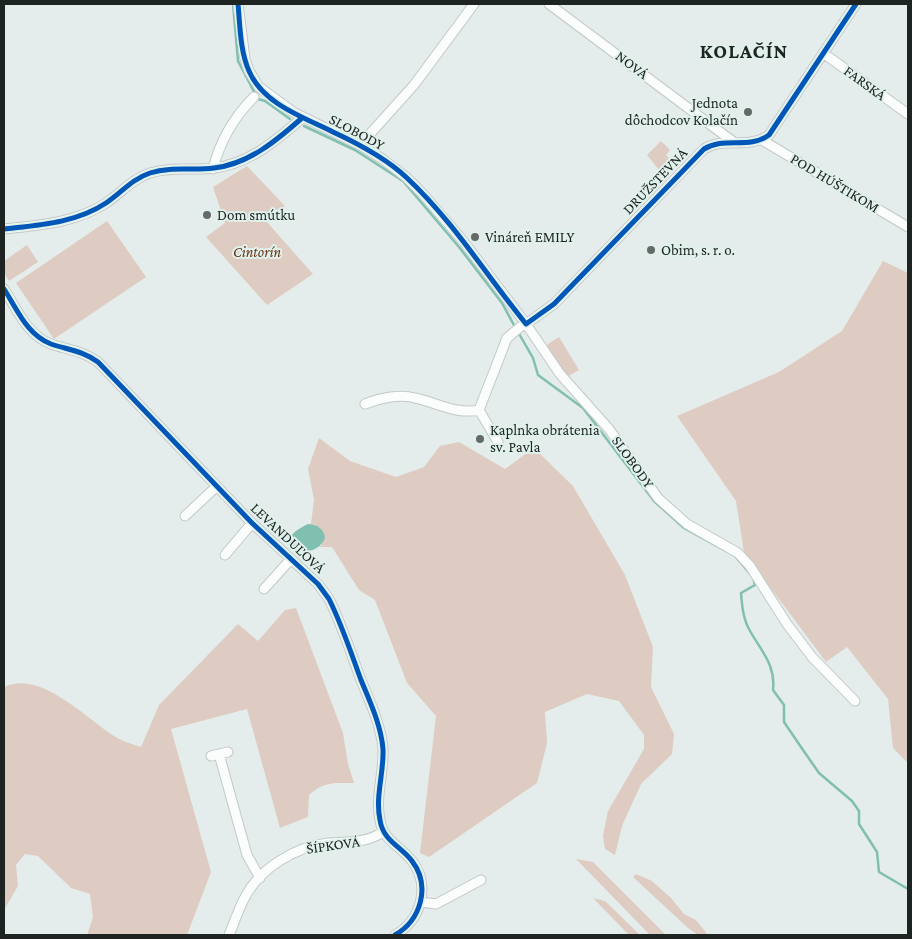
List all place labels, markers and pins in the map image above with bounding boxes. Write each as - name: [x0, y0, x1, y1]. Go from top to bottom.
- place label: Jednota dôchodcov Kolačín: [625, 95, 738, 128]
- marker: Jednota dôchodcov Kolačín: [742, 106, 754, 118]
- place label: Dom smútku: [217, 207, 295, 223]
- marker: Dom smútku: [201, 209, 213, 221]
- place label: Vináreň EMILY: [485, 229, 575, 245]
- marker: Vináreň EMILY: [469, 231, 481, 243]
- place label: Obim, s. r. o.: [661, 242, 735, 258]
- marker: Obim, s. r. o.: [645, 244, 657, 256]
- place label: Kaplnka obrátenia sv. Pavla: [490, 422, 600, 455]
- marker: Kaplnka obrátenia sv. Pavla: [474, 433, 486, 445]

